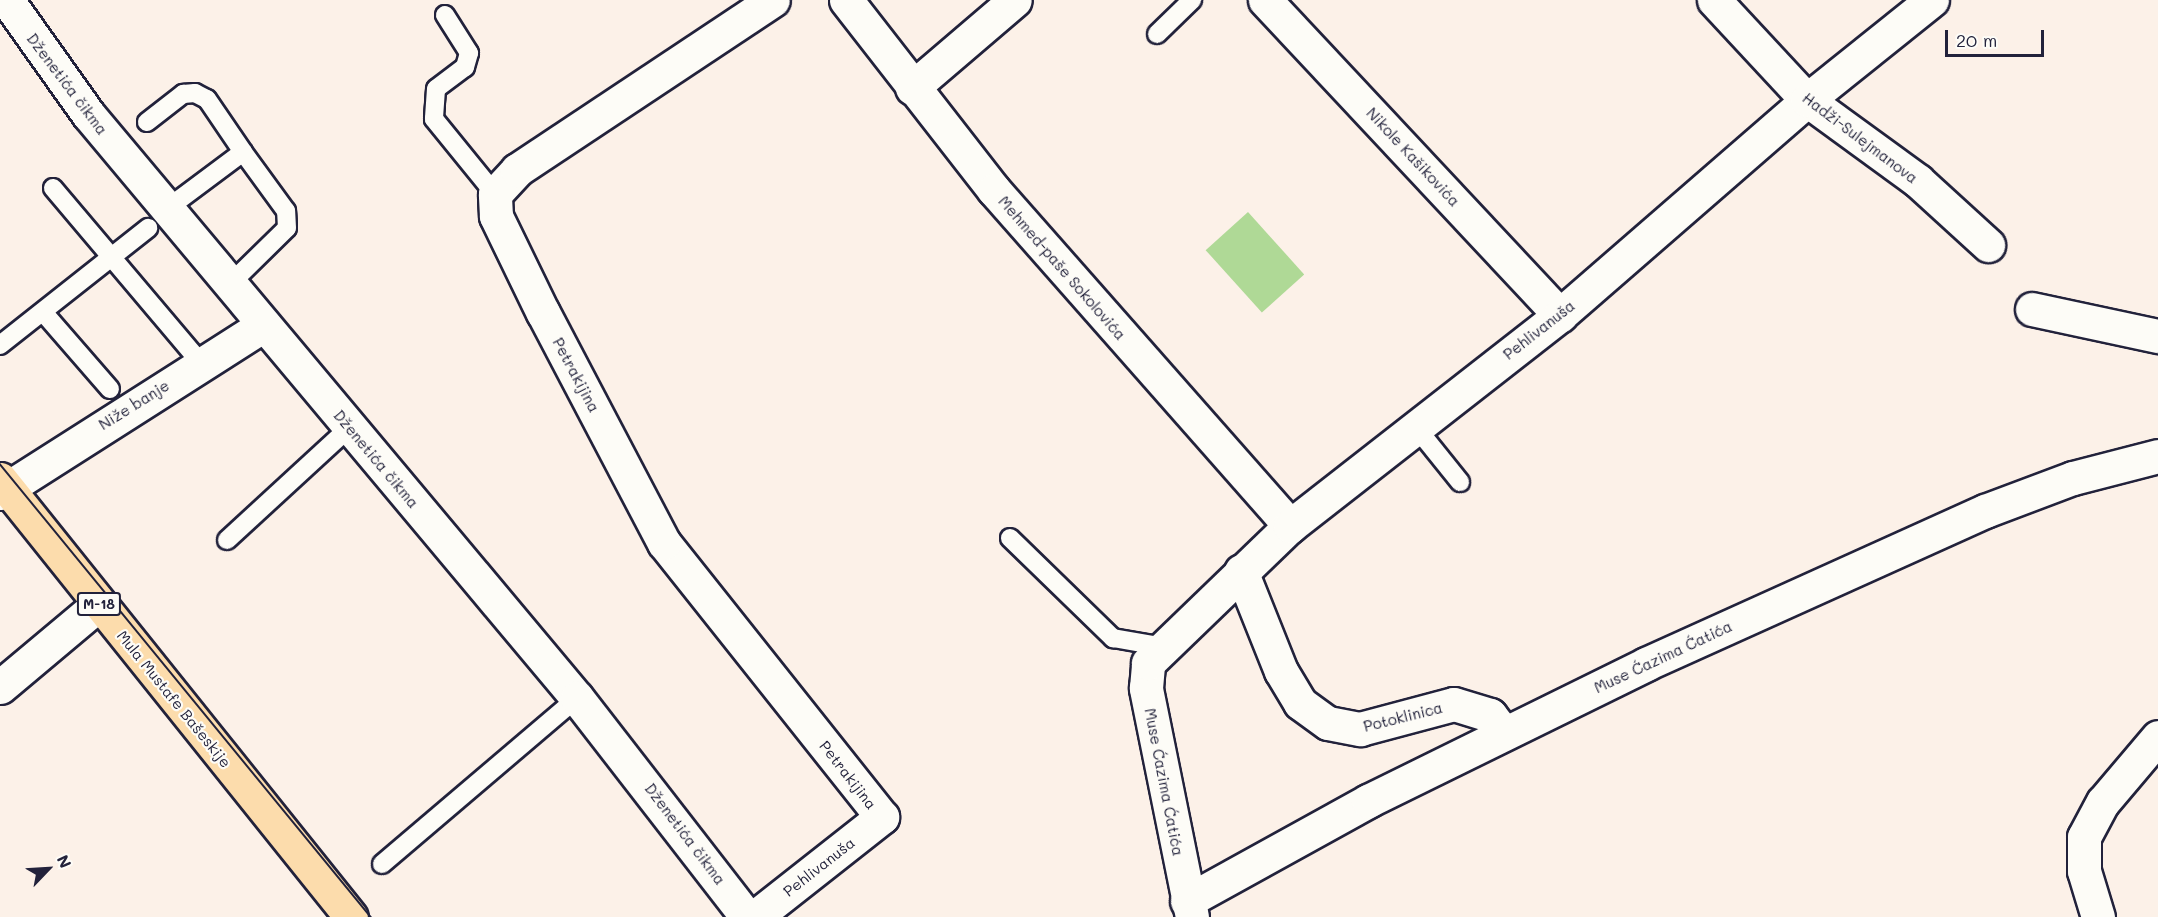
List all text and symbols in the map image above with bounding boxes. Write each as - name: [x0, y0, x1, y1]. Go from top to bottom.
- scale bar: [1948, 18, 2047, 56]
- text: 20 m: [1956, 28, 1997, 52]
- street label: Dženetića čikma: [23, 30, 111, 138]
- street label: Hadži-Sulejmanova: [1799, 89, 1921, 187]
- street label: Nikole Kašikovića: [1363, 104, 1463, 210]
- street label: Mehmed-paše Sokolovića: [995, 192, 1129, 344]
- street label: Pehlivanuša: [1500, 297, 1578, 363]
- street label: Petrakijina: [549, 335, 603, 415]
- street label: Niže banje: [95, 376, 173, 434]
- street label: Dženetića čikma: [330, 406, 422, 512]
- road number: M-18: [76, 593, 122, 615]
- street label: Muse Ćazima Ćatića: [1591, 617, 1735, 697]
- street label: Mula Mustafe Bašeskije: [113, 627, 235, 771]
- street label: Potoklinica: [1362, 698, 1444, 736]
- street label: Muse Ćazima Ćatića: [1141, 707, 1187, 857]
- street label: Petrakijina: [816, 737, 880, 813]
- street label: Dženetića čikma: [641, 780, 729, 888]
- street label: Pehlivanuša: [780, 834, 858, 900]
- north arrow: [18, 839, 78, 899]
- text: N: [53, 851, 77, 871]

